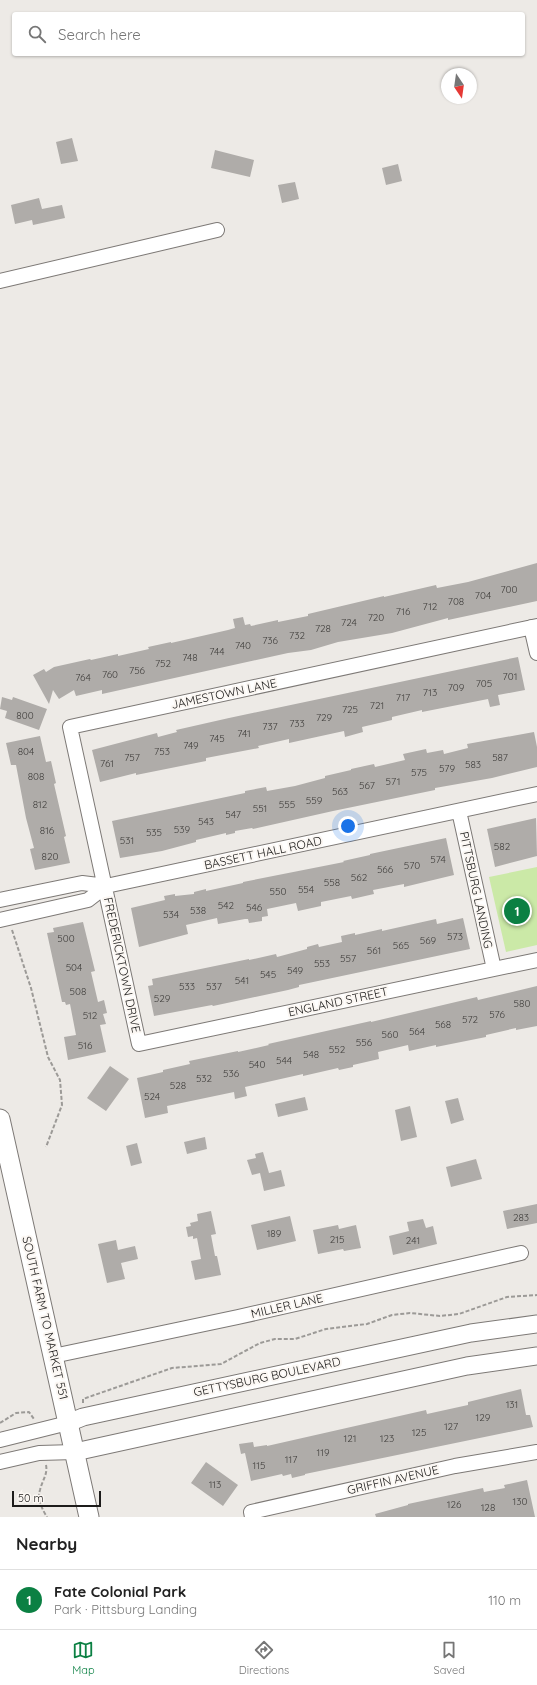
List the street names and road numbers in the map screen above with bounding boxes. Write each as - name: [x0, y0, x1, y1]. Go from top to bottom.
- street label: JAMESTOWN LANE: [170, 675, 278, 712]
- street label: PITTSBURG LANDING: [457, 830, 496, 950]
- street label: BASSETT HALL ROAD: [203, 833, 323, 872]
- street label: FREDERICKTOWN DRIVE: [101, 896, 144, 1034]
- street label: ENGLAND STREET: [287, 984, 389, 1019]
- street label: SOUTH FARM TO MARKET 551: [19, 1235, 72, 1401]
- street label: MILLER LANE: [249, 1290, 325, 1321]
- street label: GETTYSBURG BOULEVARD: [192, 1354, 342, 1399]
- street label: GRIFFIN AVENUE: [346, 1462, 440, 1497]

